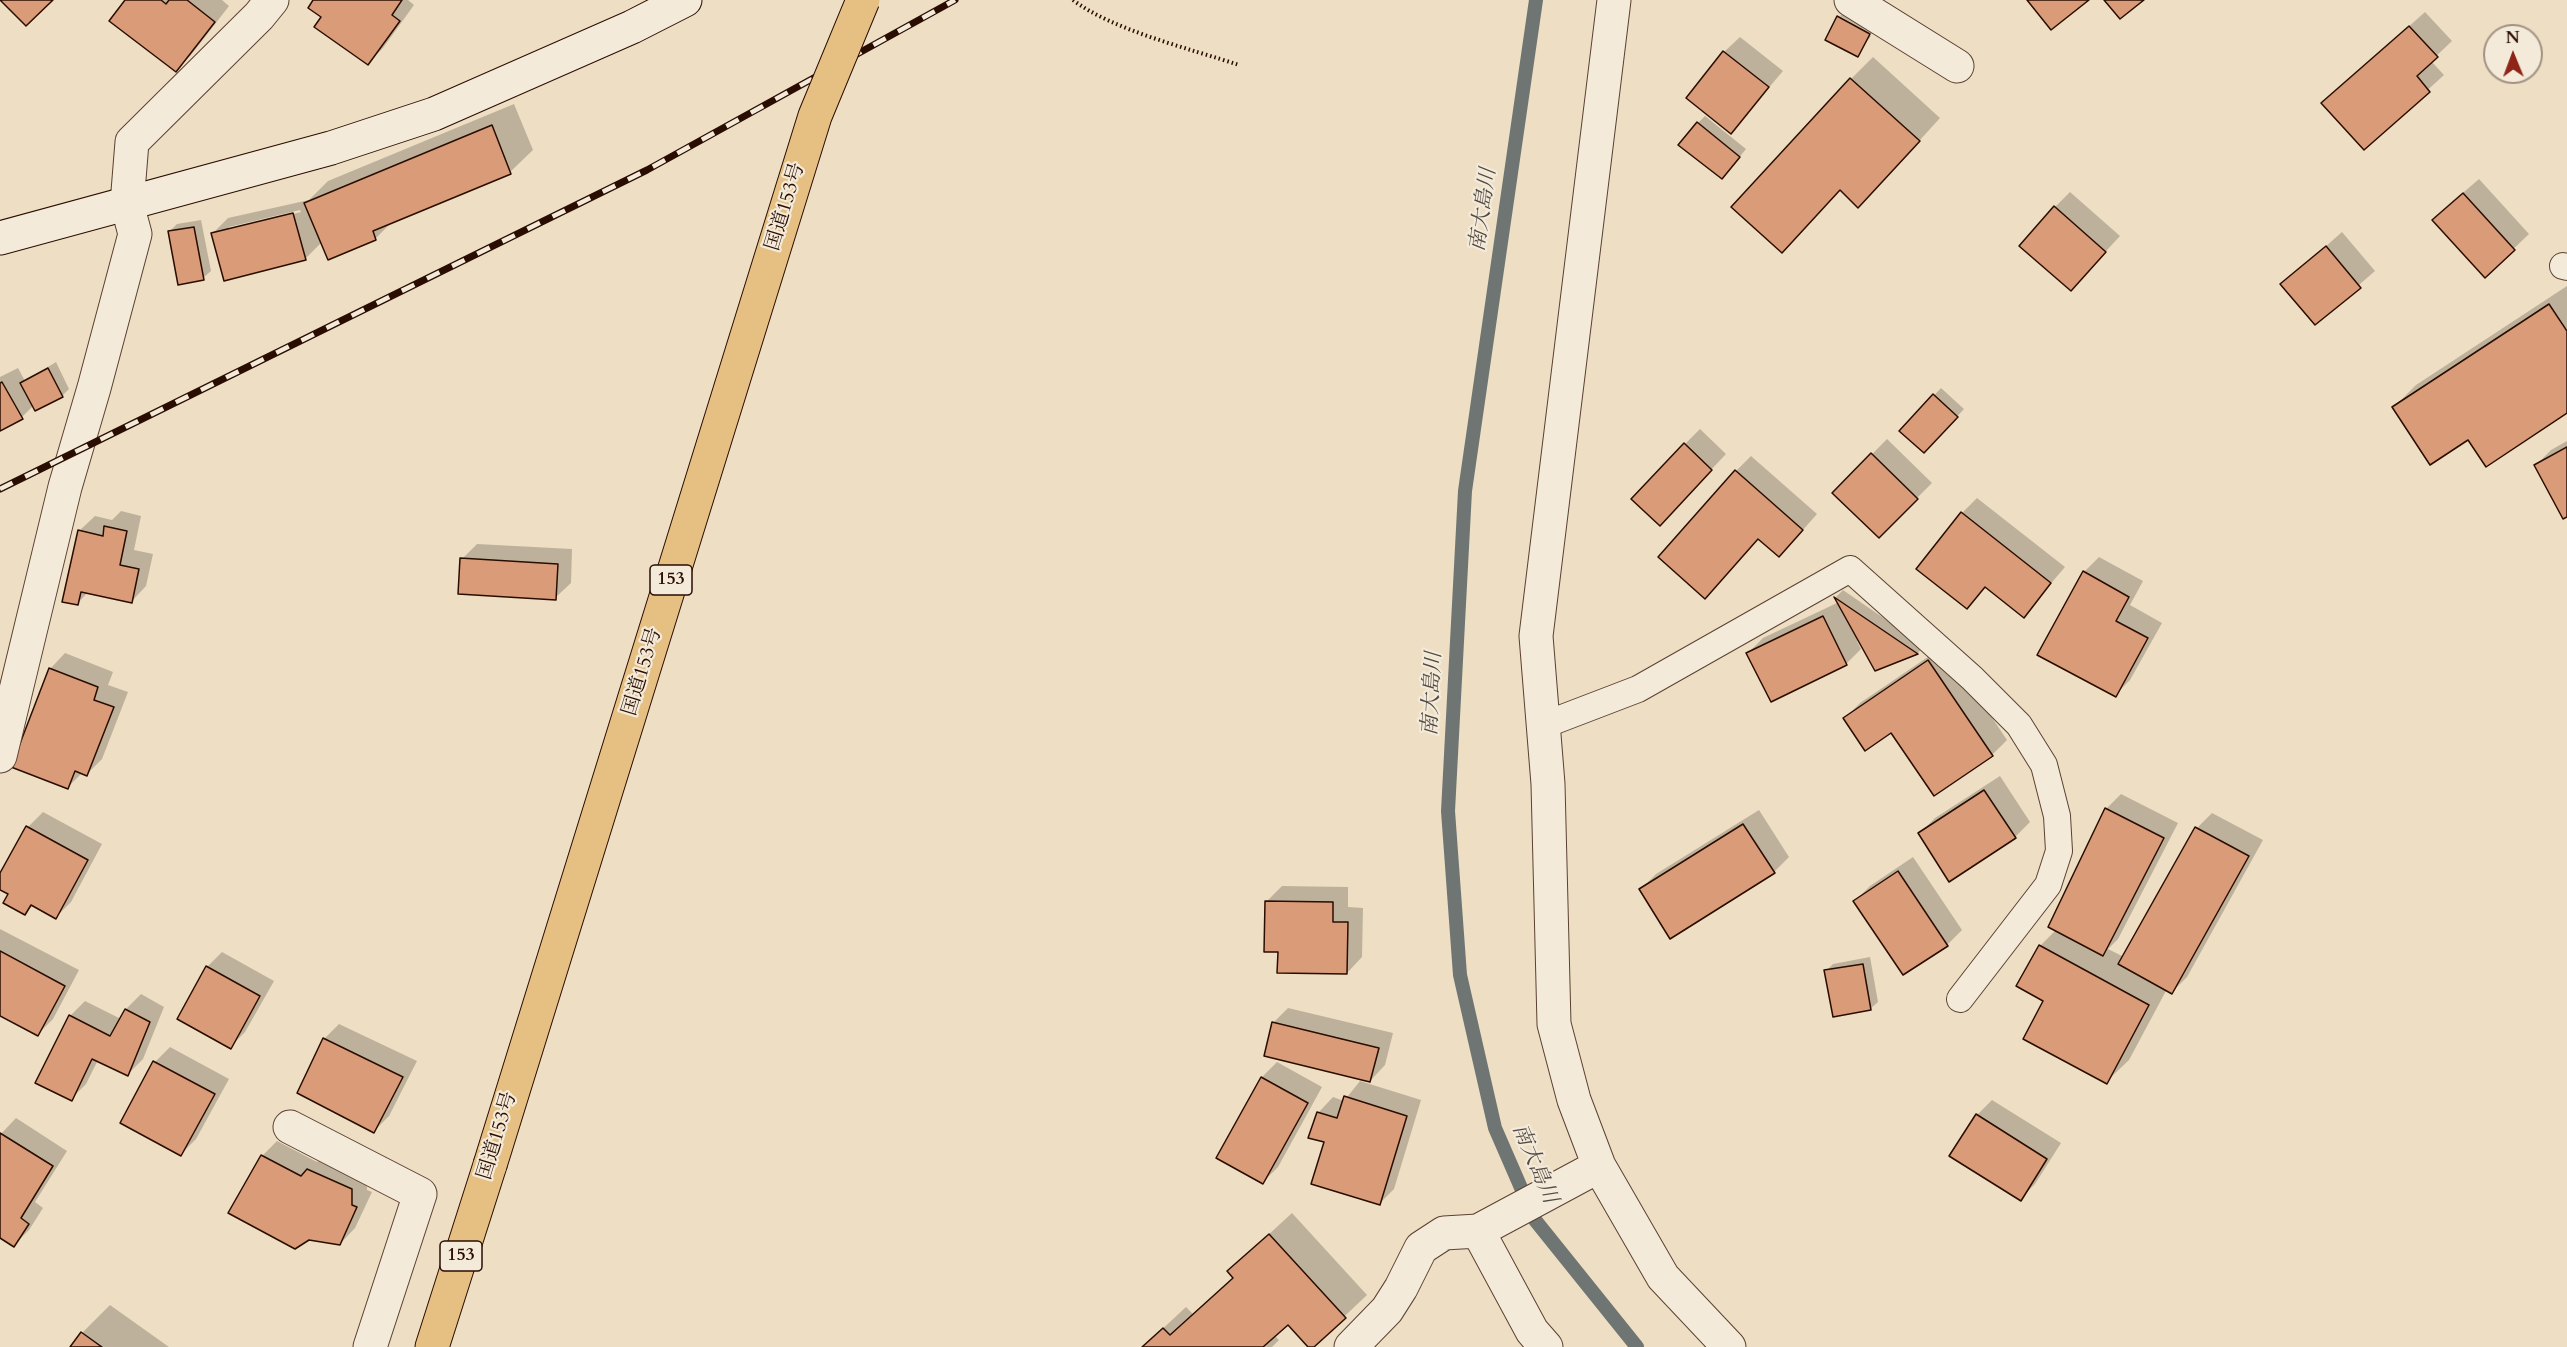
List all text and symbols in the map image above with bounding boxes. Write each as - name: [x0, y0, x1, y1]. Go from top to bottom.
- north arrow: [2483, 24, 2543, 84]
- text: N: [2506, 27, 2520, 49]
- street label: 国道153号: [761, 160, 811, 254]
- water label: 南大島川: [1466, 167, 1502, 253]
- road number: 153: [650, 565, 692, 595]
- street label: 国道153号: [618, 625, 668, 719]
- water label: 南大島川: [1418, 651, 1448, 737]
- street label: 国道153号: [473, 1089, 523, 1183]
- water label: 南大島川: [1506, 1120, 1562, 1208]
- road number: 153: [440, 1241, 482, 1271]

